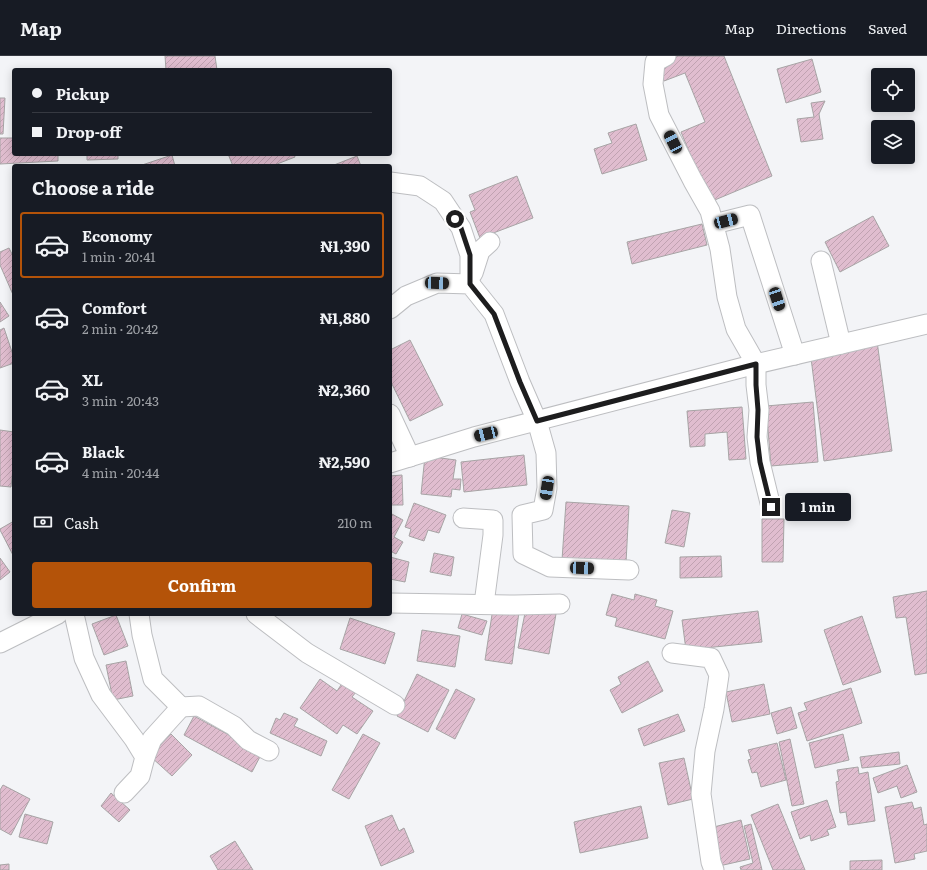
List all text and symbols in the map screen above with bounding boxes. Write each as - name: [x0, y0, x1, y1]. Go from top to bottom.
- text: Map: [20, 14, 62, 42]
- text: Map: [724, 18, 754, 38]
- text: Directions: [776, 18, 846, 38]
- text: Saved: [868, 18, 907, 38]
- map controls: [871, 68, 915, 164]
- button: locate: [871, 68, 915, 112]
- text: Pickup: [56, 82, 109, 105]
- text: Drop-off: [56, 120, 121, 143]
- button: layers: [871, 120, 915, 164]
- car: [662, 129, 684, 155]
- text: Choose a ride: [32, 174, 154, 201]
- route start: [446, 210, 464, 228]
- car: [713, 212, 739, 230]
- text: Economy: [82, 224, 152, 247]
- icon: car: [34, 227, 70, 263]
- text: ₦1,390: [320, 234, 370, 257]
- text: 1 min · 20:41: [82, 247, 156, 266]
- car: [425, 277, 449, 289]
- car: [768, 286, 786, 312]
- text: Comfort: [82, 296, 147, 319]
- icon: car: [34, 299, 70, 335]
- text: ₦1,880: [319, 306, 370, 329]
- text: 2 min · 20:42: [82, 319, 158, 338]
- text: XL: [82, 368, 103, 391]
- icon: car: [34, 371, 70, 407]
- text: ₦2,360: [318, 378, 370, 401]
- text: 3 min · 20:43: [82, 391, 159, 410]
- car: [473, 425, 499, 443]
- text: Black: [82, 440, 125, 463]
- icon: car: [34, 443, 70, 479]
- text: ₦2,590: [319, 450, 370, 473]
- text: 4 min · 20:44: [82, 463, 159, 482]
- car: [539, 475, 555, 501]
- callout: 1 min: [785, 493, 851, 521]
- text: 1 min: [801, 497, 835, 516]
- route end: [762, 498, 780, 516]
- icon: cash: [32, 511, 54, 533]
- text: Cash: [64, 511, 99, 534]
- text: 210 m: [337, 513, 372, 532]
- button: Confirm: [32, 562, 372, 608]
- car: [570, 562, 594, 574]

